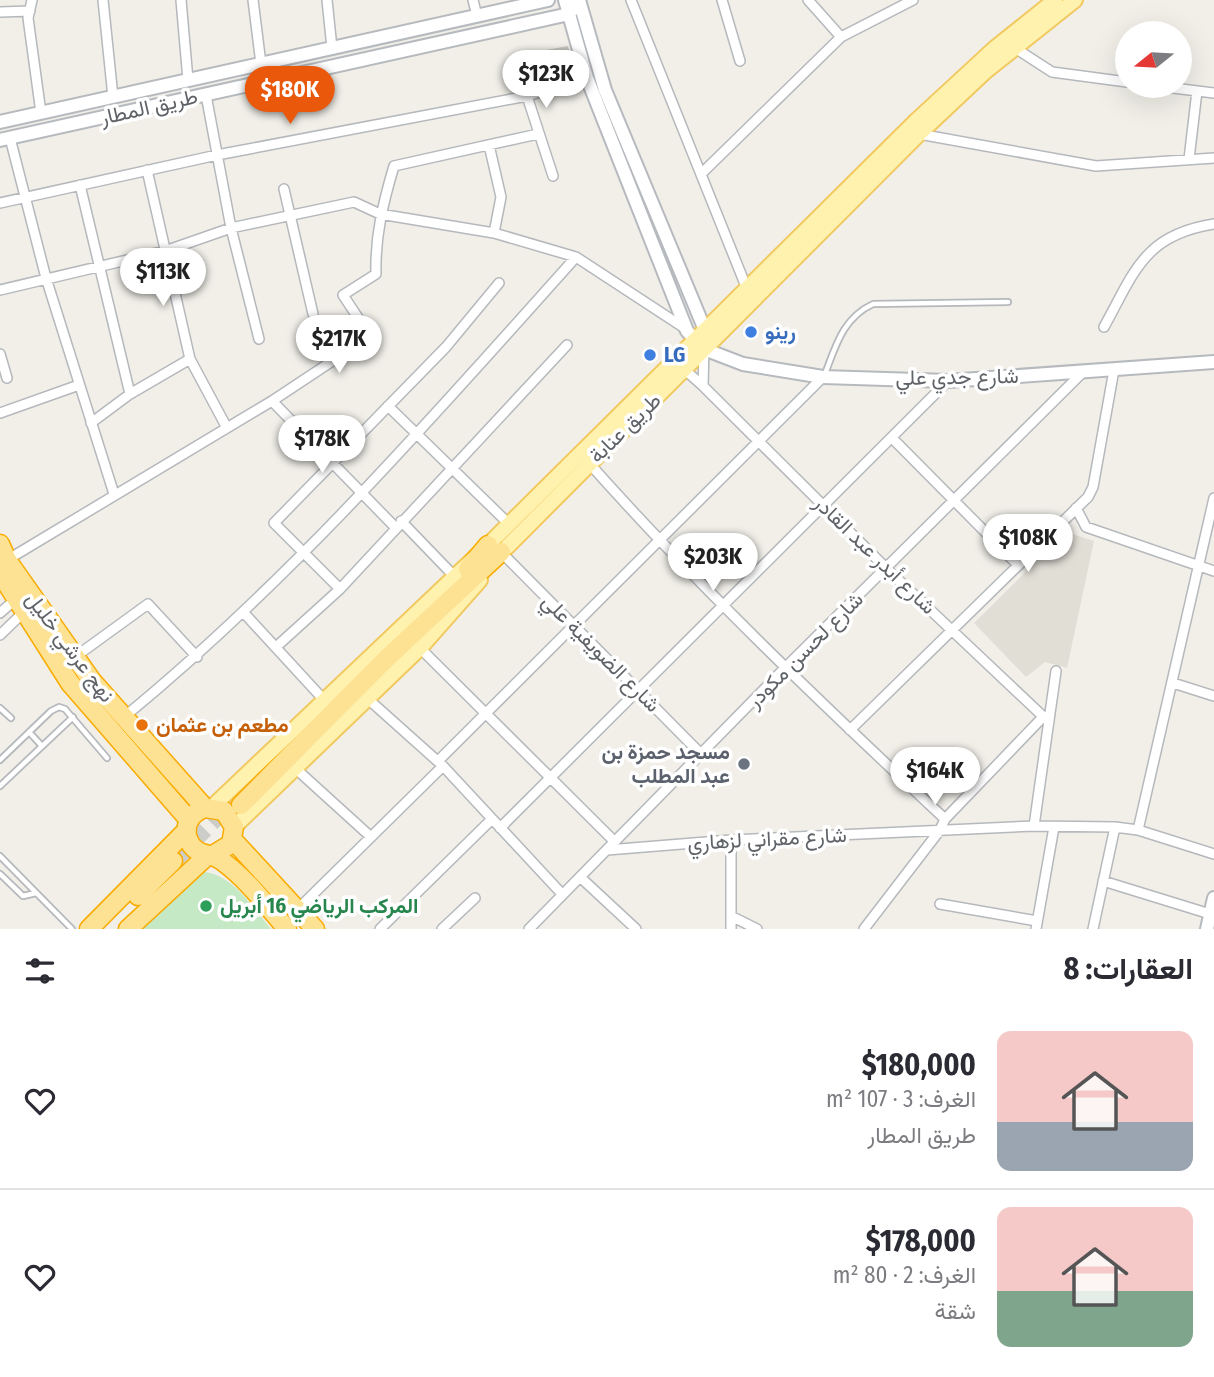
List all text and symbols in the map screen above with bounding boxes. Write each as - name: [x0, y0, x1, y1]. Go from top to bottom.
- north arrow: [1115, 21, 1192, 98]
- map controls: [1115, 21, 1192, 98]
- pin: $123K: [497, 50, 595, 110]
- text: $123K: [518, 59, 574, 87]
- pin: $180K: [241, 66, 339, 126]
- text: $180K: [261, 75, 319, 103]
- street label: طريق المطار: [97, 83, 200, 131]
- pin: $113K: [114, 248, 212, 308]
- text: $113K: [136, 257, 190, 285]
- pin: $217K: [290, 316, 388, 375]
- place label: رينو: [765, 319, 796, 345]
- text: $217K: [312, 324, 366, 352]
- marker: رينو: [743, 324, 759, 340]
- place label: LG: [664, 342, 685, 368]
- marker: LG: [642, 347, 658, 363]
- street label: شارع جدي علي: [895, 363, 1019, 395]
- street label: طريق عنابة: [584, 387, 666, 469]
- pin: $178K: [273, 416, 371, 475]
- text: $178K: [294, 424, 350, 452]
- street label: شارع أبدر عبد القادر: [807, 489, 942, 621]
- pin: $108K: [979, 514, 1077, 574]
- text: $108K: [999, 523, 1057, 551]
- pin: $203K: [664, 534, 762, 593]
- text: $203K: [684, 542, 742, 570]
- street label: شارع لحسن مكودر: [741, 586, 869, 715]
- street label: نهج عرشي خليل: [17, 587, 120, 710]
- street label: شارع الضويفية علي: [533, 588, 666, 721]
- place label: مطعم بن عثمان: [156, 712, 289, 739]
- marker: مطعم بن عثمان: [134, 717, 150, 733]
- place label: مسجد حمزة بن عبد المطلب: [601, 739, 730, 789]
- pin: $164K: [886, 748, 984, 807]
- marker: مسجد حمزة بن عبد المطلب: [736, 756, 752, 772]
- text: $164K: [906, 756, 964, 784]
- street label: شارع مقراني لزهاري: [687, 822, 848, 860]
- place label: المركب الرياضي 16 أبريل: [220, 893, 419, 923]
- marker: المركب الرياضي 16 أبريل: [198, 898, 214, 914]
- text: العقارات: 8: [1063, 951, 1193, 987]
- icon: filters: [21, 952, 59, 990]
- text: $180,000: [862, 1047, 976, 1083]
- icon: home: [1053, 1059, 1137, 1143]
- icon: heart: [21, 1082, 59, 1120]
- text: الغرف: 3 · 107 m²: [826, 1085, 976, 1113]
- text: طريق المطار: [867, 1121, 976, 1149]
- text: $178,000: [866, 1223, 976, 1259]
- icon: home: [1053, 1235, 1137, 1319]
- icon: heart: [21, 1258, 59, 1296]
- text: الغرف: 2 · 80 m²: [833, 1261, 976, 1289]
- text: شقة: [934, 1297, 976, 1325]

